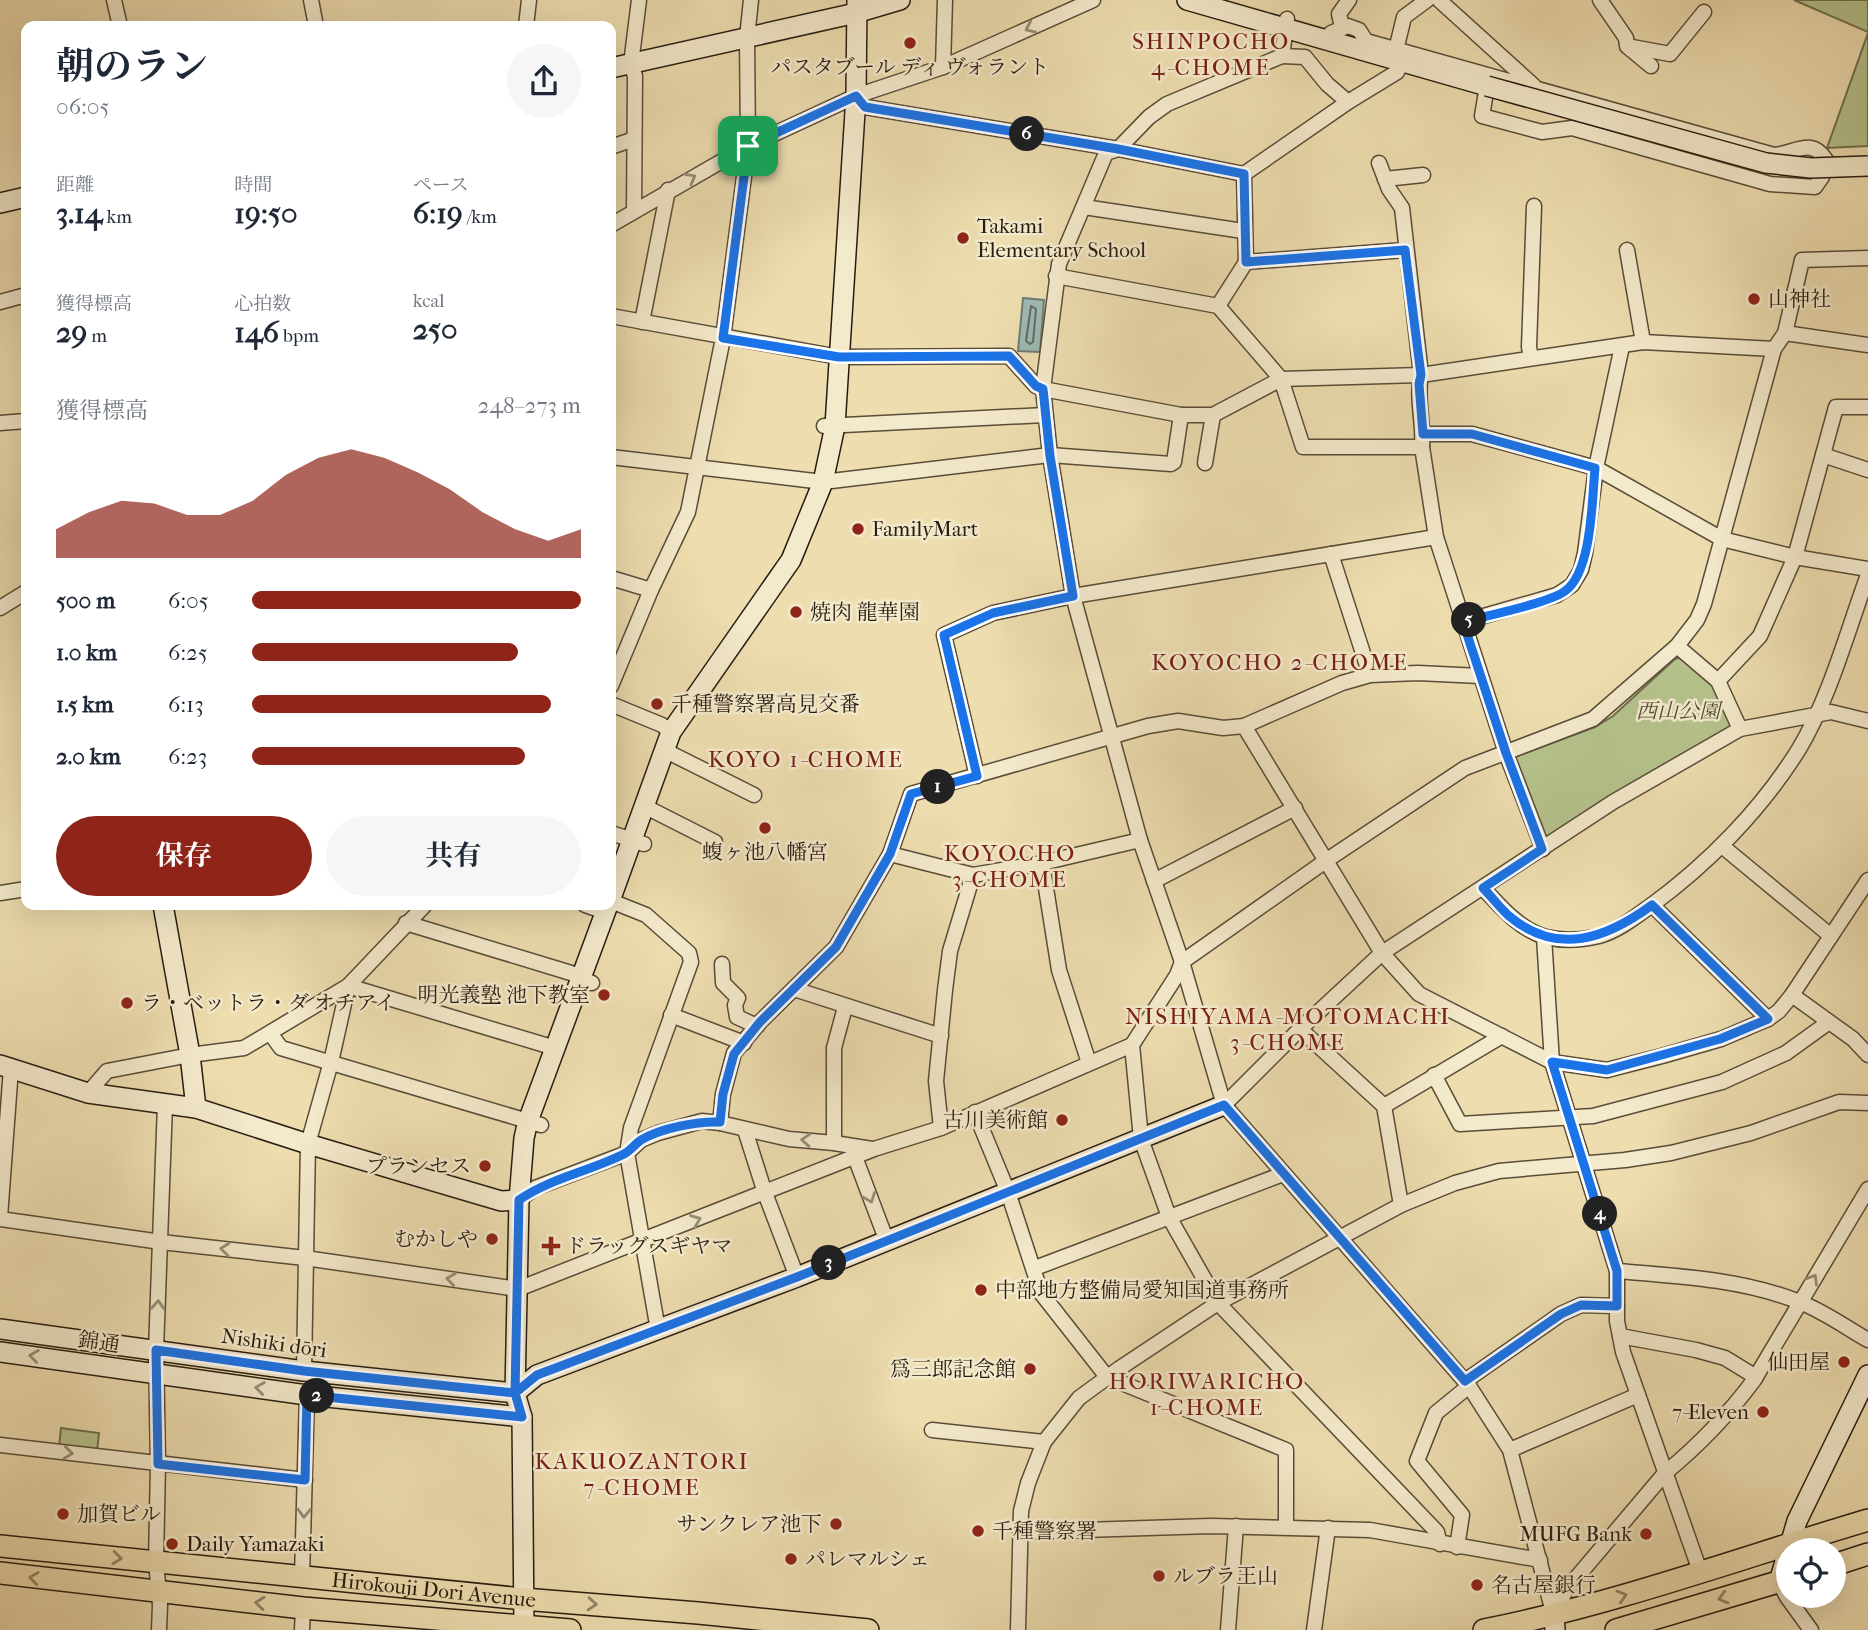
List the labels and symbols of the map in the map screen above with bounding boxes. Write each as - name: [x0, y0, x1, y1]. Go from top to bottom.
- one-way arrow: [1025, 20, 1038, 34]
- district label: SHINPOCHO 4-CHOME: [1132, 28, 1290, 81]
- marker: パスタブール ディ ヴォラント: [902, 35, 918, 51]
- place label: パスタブール ディ ヴォラント: [771, 55, 1049, 79]
- pin: [718, 116, 778, 176]
- pin: 6: [1010, 116, 1044, 152]
- one-way arrow: [683, 173, 696, 186]
- place label: Takami Elementary School: [977, 214, 1146, 262]
- marker: Takami Elementary School: [955, 230, 971, 246]
- place label: 山神社: [1768, 287, 1831, 311]
- marker: 山神社: [1746, 291, 1762, 307]
- place label: FamilyMart: [872, 517, 979, 541]
- marker: FamilyMart: [850, 521, 866, 537]
- place label: 焼肉 龍華園: [810, 600, 920, 624]
- pin: 5: [1452, 602, 1486, 638]
- marker: 焼肉 龍華園: [788, 604, 804, 620]
- district label: KOYOCHO 2-CHOME: [1151, 649, 1409, 676]
- place label: 千種警察署高見交番: [671, 692, 860, 716]
- marker: 千種警察署高見交番: [649, 696, 665, 712]
- park label: 西山公園: [1636, 699, 1723, 723]
- district label: KOYO 1-CHOME: [708, 746, 904, 773]
- pin: 1: [920, 770, 956, 804]
- marker: 蝮ヶ池八幡宮: [757, 820, 773, 836]
- place label: 蝮ヶ池八幡宮: [702, 840, 828, 864]
- district label: KOYOCHO 3-CHOME: [944, 840, 1076, 893]
- place label: 明光義塾 池下教室: [417, 983, 590, 1007]
- marker: 明光義塾 池下教室: [596, 987, 612, 1003]
- place label: ラ・ベットラ・ダ オチアイ: [141, 991, 396, 1015]
- marker: ラ・ベットラ・ダ オチアイ: [119, 995, 135, 1011]
- district label: NISHIYAMA-MOTOMACHI 3-CHOME: [1125, 1003, 1451, 1056]
- place label: 古川美術館: [943, 1108, 1048, 1132]
- marker: 古川美術館: [1054, 1112, 1070, 1128]
- one-way arrow: [800, 1133, 811, 1148]
- place label: プランセス: [366, 1154, 471, 1178]
- marker: プランセス: [477, 1158, 493, 1174]
- one-way arrow: [862, 1192, 876, 1204]
- pin: 4: [1582, 1196, 1618, 1232]
- one-way arrow: [690, 1215, 702, 1229]
- place label: むかしや: [394, 1227, 478, 1251]
- marker: むかしや: [484, 1231, 500, 1247]
- place label: ドラッグスギヤマ: [565, 1234, 732, 1258]
- marker: ドラッグスギヤマ: [543, 1238, 559, 1254]
- one-way arrow: [219, 1242, 231, 1257]
- pin: 3: [812, 1246, 846, 1280]
- one-way arrow: [445, 1272, 457, 1287]
- one-way arrow: [1804, 1274, 1817, 1287]
- place label: 中部地方整備局愛知国道事務所: [995, 1278, 1289, 1302]
- marker: 中部地方整備局愛知国道事務所: [973, 1282, 989, 1298]
- one-way arrow: [150, 1299, 165, 1310]
- street label: Nishiki dōri: [220, 1324, 328, 1362]
- street label: 錦通: [77, 1327, 121, 1357]
- one-way arrow: [28, 1349, 40, 1364]
- place label: 仙田屋: [1767, 1350, 1830, 1374]
- marker: 仙田屋: [1836, 1354, 1852, 1370]
- place label: 爲三郎記念館: [890, 1357, 1016, 1381]
- marker: 爲三郎記念館: [1022, 1361, 1038, 1377]
- district label: HORIWARICHO 1-CHOME: [1109, 1368, 1305, 1421]
- pin: 2: [300, 1378, 334, 1414]
- one-way arrow: [254, 1381, 265, 1396]
- place label: 7-Eleven: [1672, 1400, 1749, 1424]
- marker: 7-Eleven: [1755, 1404, 1771, 1420]
- one-way arrow: [62, 1446, 74, 1461]
- district label: KAKUOZANTORI 7-CHOME: [535, 1448, 749, 1501]
- place label: 加賀ビル: [77, 1502, 161, 1526]
- marker: 加賀ビル: [55, 1506, 71, 1522]
- one-way arrow: [297, 1507, 312, 1518]
- place label: サンクレア池下: [676, 1512, 822, 1536]
- marker: サンクレア池下: [828, 1516, 844, 1532]
- place label: 千種警察署: [992, 1519, 1097, 1543]
- place label: MUFG Bank: [1519, 1522, 1632, 1546]
- marker: 千種警察署: [970, 1523, 986, 1539]
- marker: MUFG Bank: [1638, 1526, 1654, 1542]
- place label: Daily Yamazaki: [186, 1532, 325, 1556]
- marker: Daily Yamazaki: [164, 1536, 180, 1552]
- place label: パレマルシェ: [805, 1547, 930, 1571]
- one-way arrow: [111, 1550, 122, 1565]
- marker: パレマルシェ: [783, 1551, 799, 1567]
- place label: ルブラ王山: [1173, 1564, 1278, 1588]
- street label: Hirokouji Dori Avenue: [331, 1568, 537, 1612]
- marker: ルブラ王山: [1151, 1568, 1167, 1584]
- one-way arrow: [28, 1570, 40, 1585]
- place label: 名古屋銀行: [1491, 1573, 1596, 1597]
- marker: 名古屋銀行: [1469, 1577, 1485, 1593]
- one-way arrow: [1616, 1590, 1628, 1605]
- one-way arrow: [1717, 1590, 1729, 1605]
- one-way arrow: [254, 1596, 266, 1611]
- one-way arrow: [586, 1596, 597, 1611]

